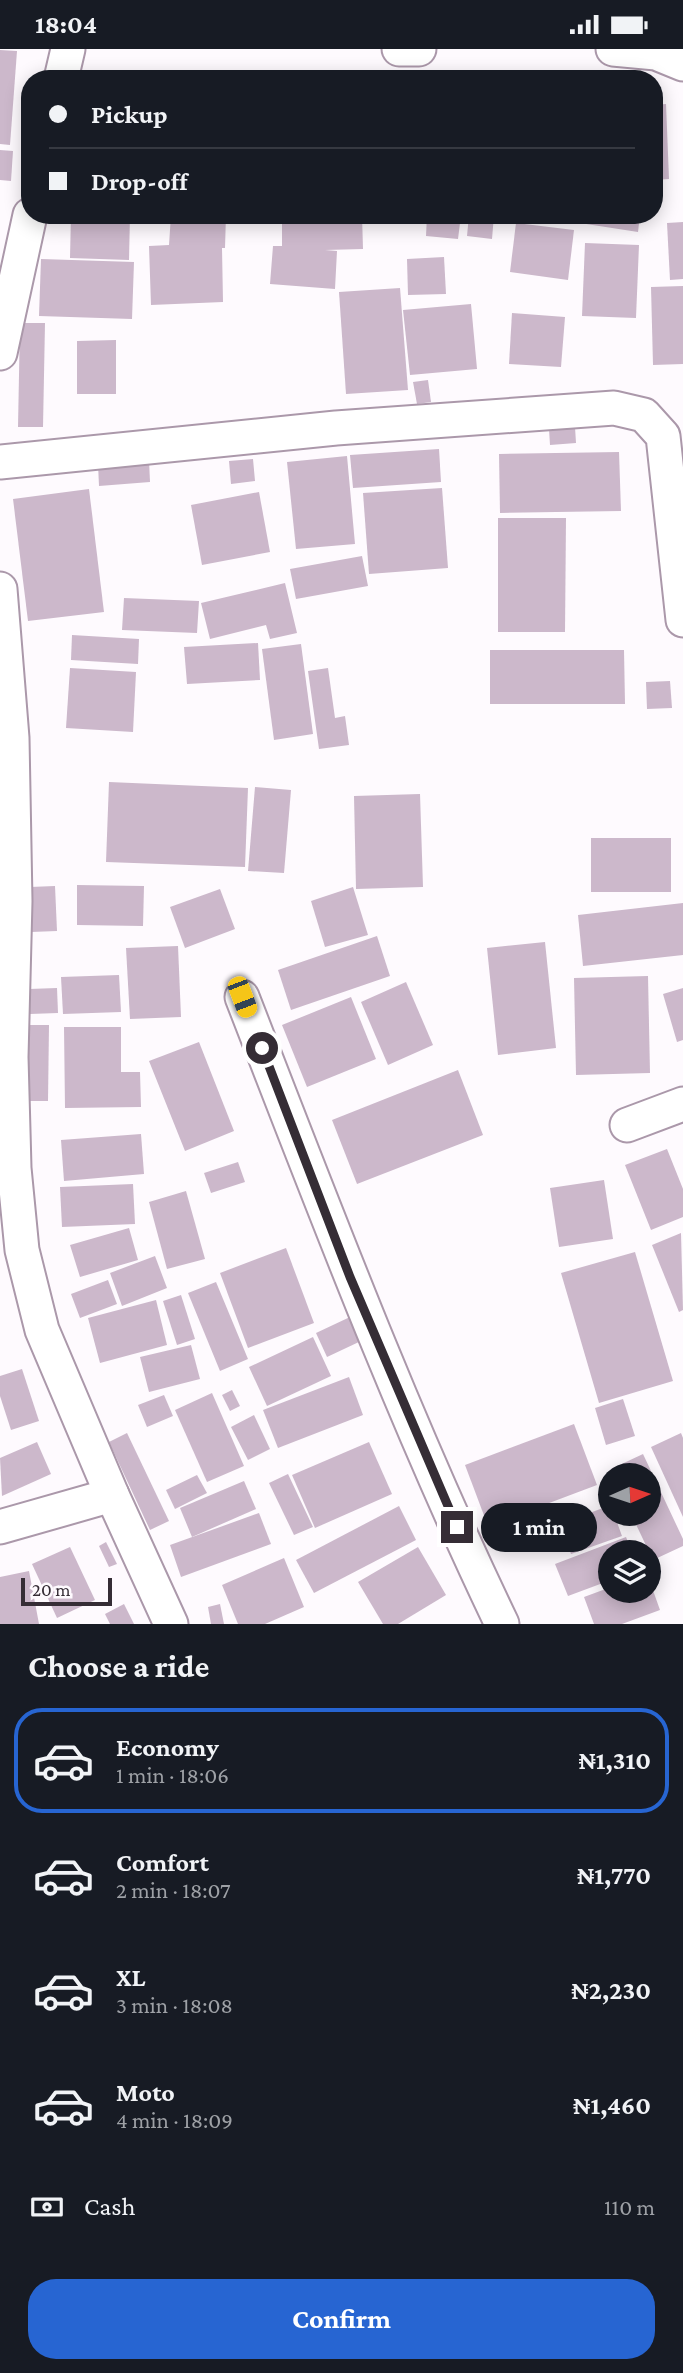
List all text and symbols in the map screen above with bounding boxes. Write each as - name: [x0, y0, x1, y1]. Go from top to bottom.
- text: 18:04: [35, 10, 97, 39]
- text: Pickup: [91, 100, 168, 129]
- text: Drop-off: [91, 167, 188, 196]
- car: [225, 974, 260, 1020]
- route start: [246, 1032, 278, 1064]
- north arrow: [598, 1463, 662, 1526]
- map controls: [598, 1463, 661, 1603]
- callout: 1 min: [482, 1503, 597, 1551]
- route end: [441, 1511, 473, 1543]
- text: 1 min: [513, 1514, 565, 1540]
- button: layers: [598, 1540, 661, 1603]
- scale bar: [21, 1575, 112, 1607]
- text: 20 m: [32, 1579, 71, 1600]
- text: Choose a ride: [28, 1648, 209, 1684]
- icon: car: [32, 1729, 95, 1792]
- text: Economy: [116, 1733, 219, 1762]
- text: ₦1,310: [578, 1746, 651, 1775]
- text: 1 min · 18:06: [116, 1762, 229, 1788]
- icon: car: [32, 1844, 95, 1907]
- text: Comfort: [116, 1848, 209, 1877]
- text: ₦1,770: [577, 1861, 651, 1890]
- text: 2 min · 18:07: [116, 1877, 231, 1903]
- icon: car: [32, 1959, 95, 2022]
- text: XL: [116, 1963, 145, 1992]
- text: ₦2,230: [571, 1976, 651, 2005]
- text: 3 min · 18:08: [116, 1992, 233, 2018]
- icon: car: [32, 2074, 95, 2137]
- text: Moto: [116, 2078, 175, 2107]
- text: ₦1,460: [573, 2091, 651, 2120]
- text: 4 min · 18:09: [116, 2107, 233, 2133]
- icon: cash: [28, 2188, 66, 2226]
- text: Cash: [84, 2192, 135, 2221]
- text: 110 m: [604, 2194, 655, 2220]
- button: Confirm: [28, 2279, 655, 2359]

